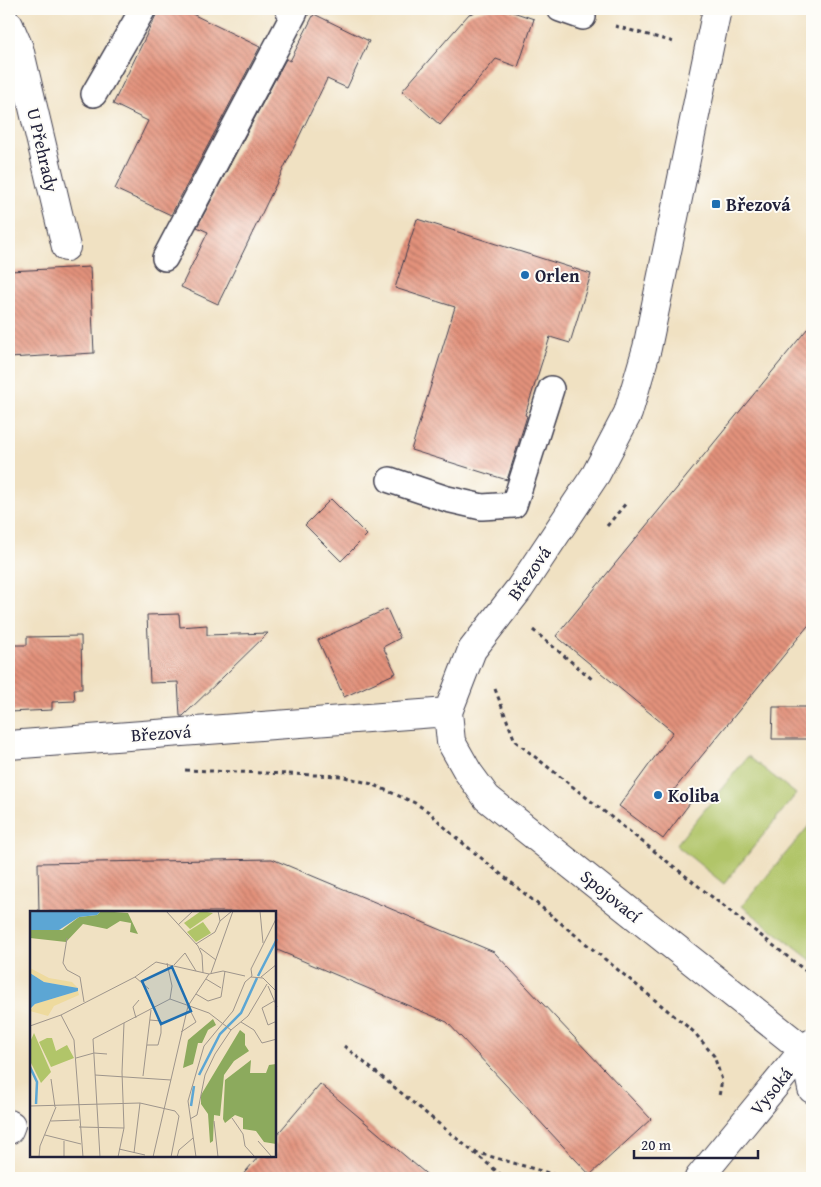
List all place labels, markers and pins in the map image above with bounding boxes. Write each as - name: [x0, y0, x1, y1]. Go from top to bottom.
- place label: Březová: [726, 191, 791, 218]
- marker: Březová: [710, 198, 722, 210]
- place label: Orlen: [535, 262, 580, 289]
- marker: Orlen: [519, 269, 531, 281]
- place label: Koliba: [668, 782, 720, 809]
- marker: Koliba: [652, 789, 664, 801]

